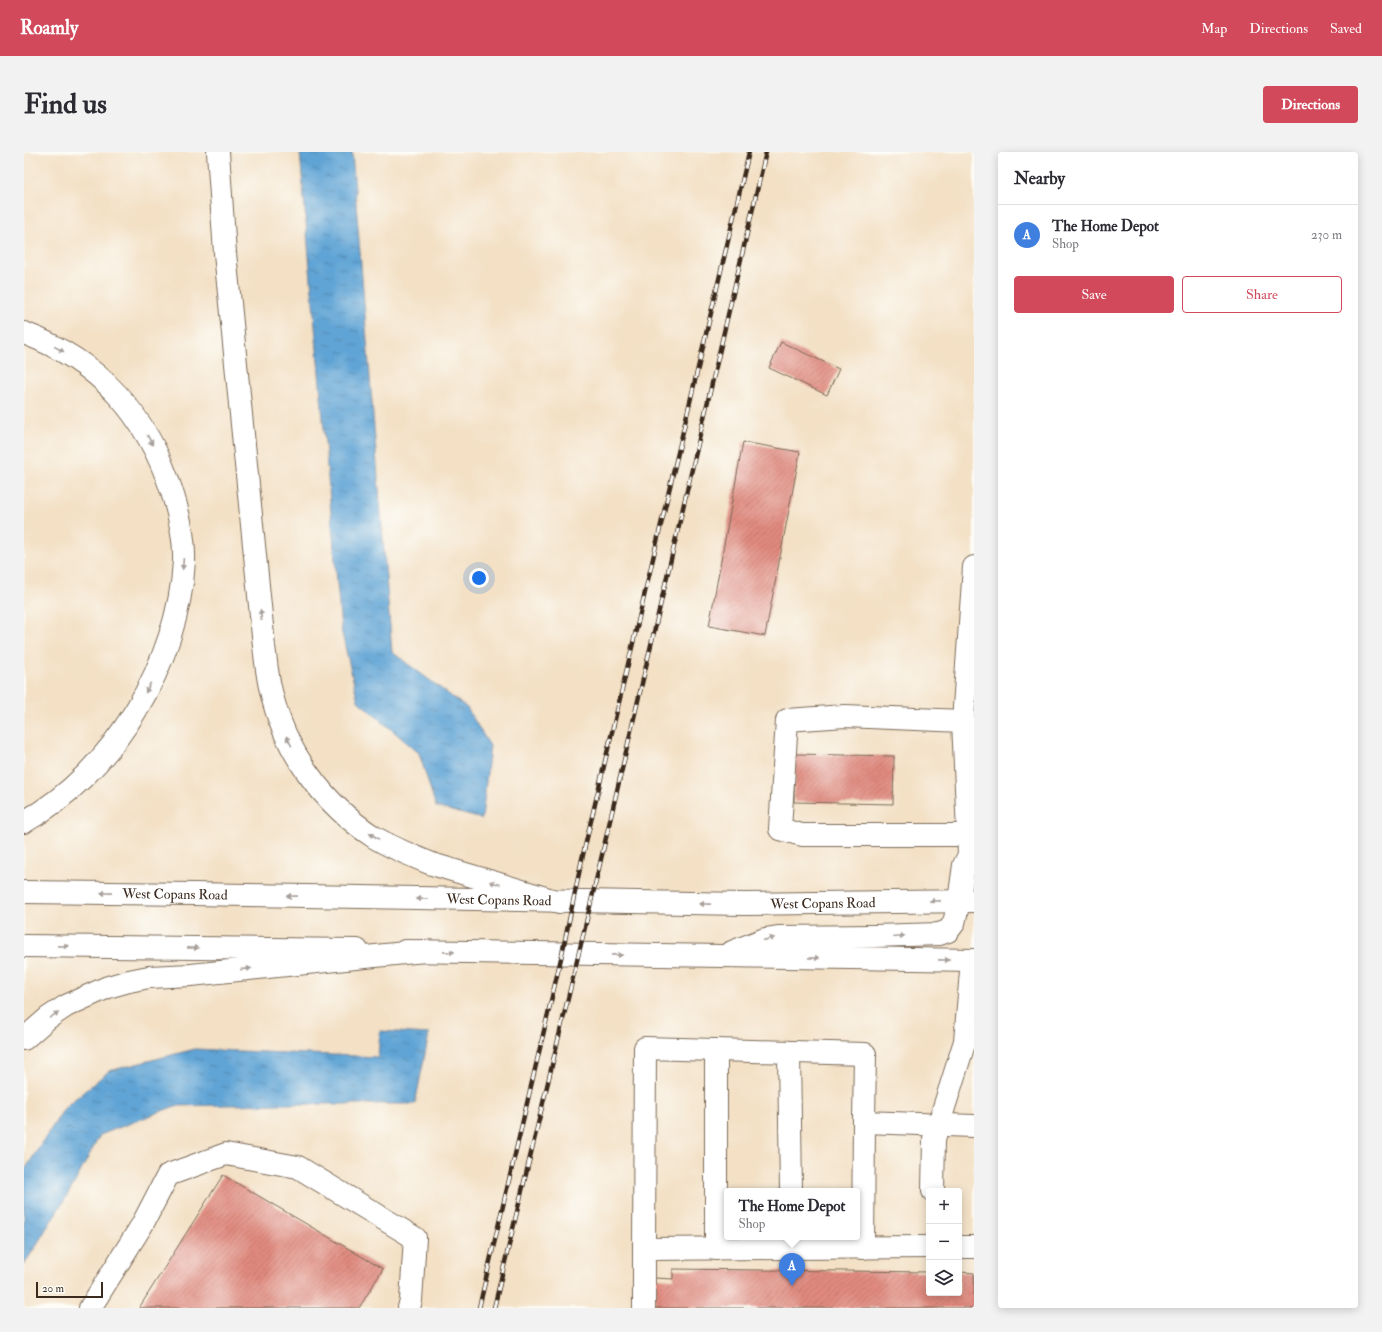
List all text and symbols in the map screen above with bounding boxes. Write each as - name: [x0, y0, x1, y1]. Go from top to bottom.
- text: Roamly: [20, 16, 78, 40]
- text: Map: [1201, 20, 1227, 37]
- text: Directions: [1249, 20, 1308, 37]
- text: Saved: [1330, 20, 1362, 37]
- button: Directions: [1263, 86, 1358, 123]
- text: Find us: [24, 87, 107, 122]
- text: Nearby: [1014, 168, 1065, 189]
- text: The Home Depot: [1052, 217, 1159, 236]
- text: A: [1023, 227, 1031, 243]
- text: 230 m: [1311, 227, 1342, 243]
- text: Shop: [1052, 236, 1079, 252]
- button: Save: [1014, 276, 1174, 313]
- button: Share: [1182, 276, 1342, 313]
- one-way arrow: [54, 346, 65, 353]
- one-way arrow: [146, 434, 153, 446]
- one-way arrow: [179, 558, 186, 570]
- your location: [469, 568, 489, 588]
- one-way arrow: [258, 608, 264, 621]
- one-way arrow: [145, 683, 151, 694]
- one-way arrow: [286, 735, 292, 746]
- one-way arrow: [368, 833, 380, 840]
- one-way arrow: [489, 880, 501, 886]
- street label: West Copans Road: [121, 885, 228, 904]
- one-way arrow: [99, 890, 112, 896]
- street label: West Copans Road: [445, 891, 552, 910]
- one-way arrow: [285, 893, 298, 899]
- street label: West Copans Road: [769, 894, 876, 913]
- one-way arrow: [415, 896, 428, 902]
- one-way arrow: [928, 898, 941, 904]
- one-way arrow: [698, 901, 711, 907]
- one-way arrow: [893, 932, 905, 939]
- one-way arrow: [763, 936, 775, 942]
- one-way arrow: [57, 943, 70, 949]
- one-way arrow: [187, 945, 200, 951]
- one-way arrow: [443, 949, 456, 955]
- one-way arrow: [611, 952, 624, 958]
- one-way arrow: [808, 955, 821, 961]
- one-way arrow: [938, 957, 951, 963]
- one-way arrow: [240, 966, 252, 972]
- one-way arrow: [48, 1011, 60, 1018]
- popup: [724, 1188, 860, 1240]
- map controls: [926, 1188, 962, 1296]
- button: +: [926, 1188, 962, 1224]
- text: The Home Depot: [739, 1197, 845, 1216]
- text: Shop: [739, 1216, 765, 1232]
- button: −: [926, 1224, 962, 1260]
- pin: A: [779, 1253, 805, 1286]
- button: layers: [926, 1260, 962, 1296]
- scale bar: [36, 1280, 103, 1299]
- text: 20 m: [42, 1282, 64, 1295]

